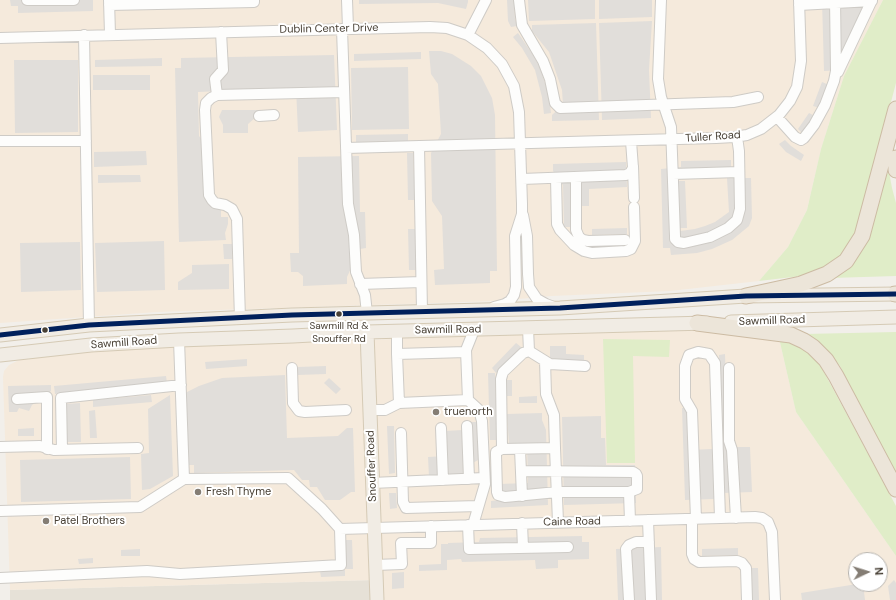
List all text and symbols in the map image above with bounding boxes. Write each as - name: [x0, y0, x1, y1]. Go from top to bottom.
- street label: Dublin Center Drive: [279, 22, 379, 36]
- street label: Tuller Road: [685, 128, 741, 146]
- marker: Sawmill Rd & Snouffer Rd: [334, 309, 344, 319]
- street label: Sawmill Road: [739, 313, 805, 329]
- place label: Sawmill Rd & Snouffer Rd: [309, 320, 369, 344]
- street label: Sawmill Road: [415, 323, 481, 337]
- unlabelled marker: [40, 325, 50, 335]
- street label: Sawmill Road: [90, 334, 158, 352]
- place label: truenorth: [444, 405, 492, 419]
- marker: truenorth: [431, 407, 441, 417]
- street label: Snouffer Road: [364, 430, 380, 502]
- place label: Fresh Thyme: [206, 485, 271, 499]
- marker: Fresh Thyme: [193, 487, 203, 497]
- place label: Patel Brothers: [54, 514, 125, 528]
- street label: Caine Road: [543, 515, 601, 529]
- marker: Patel Brothers: [41, 516, 51, 526]
- north arrow: [848, 552, 888, 592]
- text: N: [872, 567, 886, 576]

